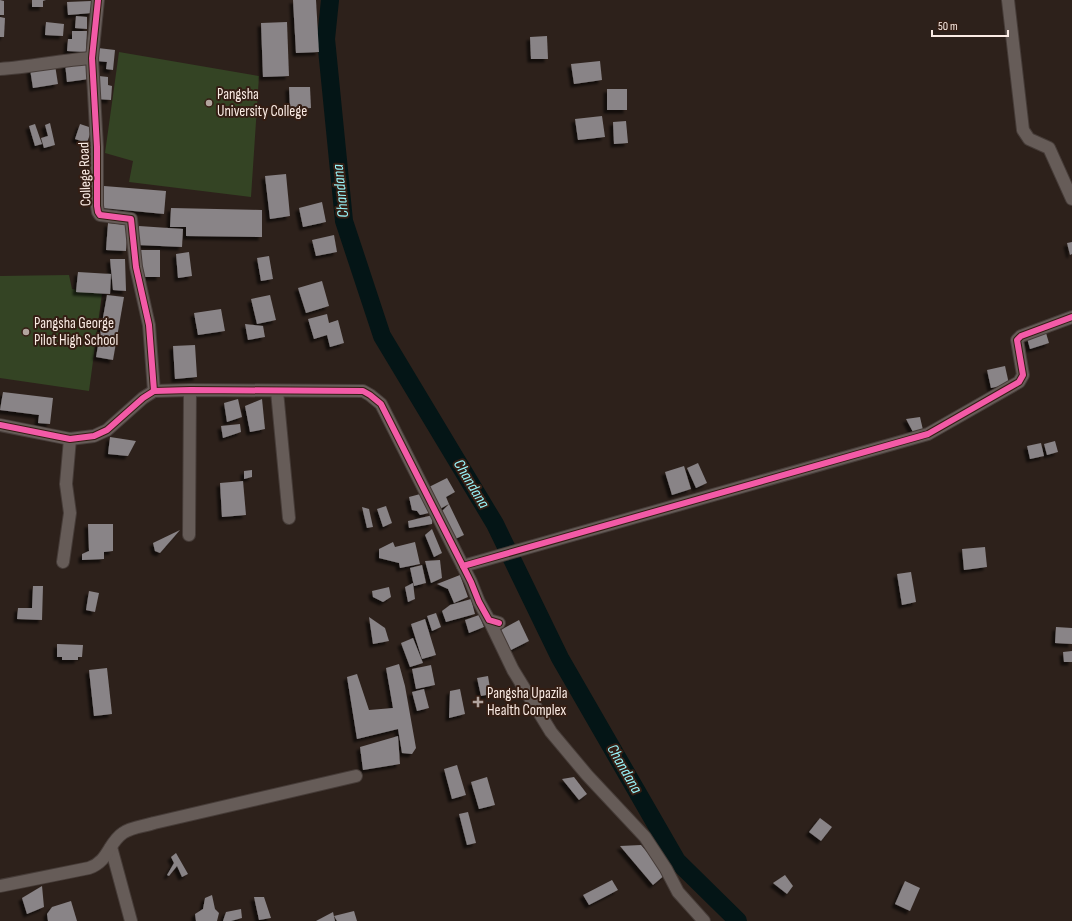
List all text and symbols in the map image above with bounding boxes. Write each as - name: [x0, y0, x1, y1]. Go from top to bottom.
- scale bar: [932, 12, 1008, 38]
- text: 50 m: [938, 19, 958, 34]
- place label: Pangsha University College: [217, 85, 307, 121]
- marker: Pangsha University College: [204, 98, 214, 108]
- street label: College Road: [74, 142, 96, 206]
- water label: Chandana: [329, 163, 353, 219]
- place label: Pangsha George Pilot High School: [34, 314, 118, 350]
- marker: Pangsha George Pilot High School: [21, 327, 31, 337]
- water label: Chandana: [449, 456, 493, 512]
- place label: Pangsha Upazila Health Complex: [487, 684, 568, 720]
- marker: Pangsha Upazila Health Complex: [472, 696, 484, 708]
- water label: Chandana: [602, 741, 646, 797]

